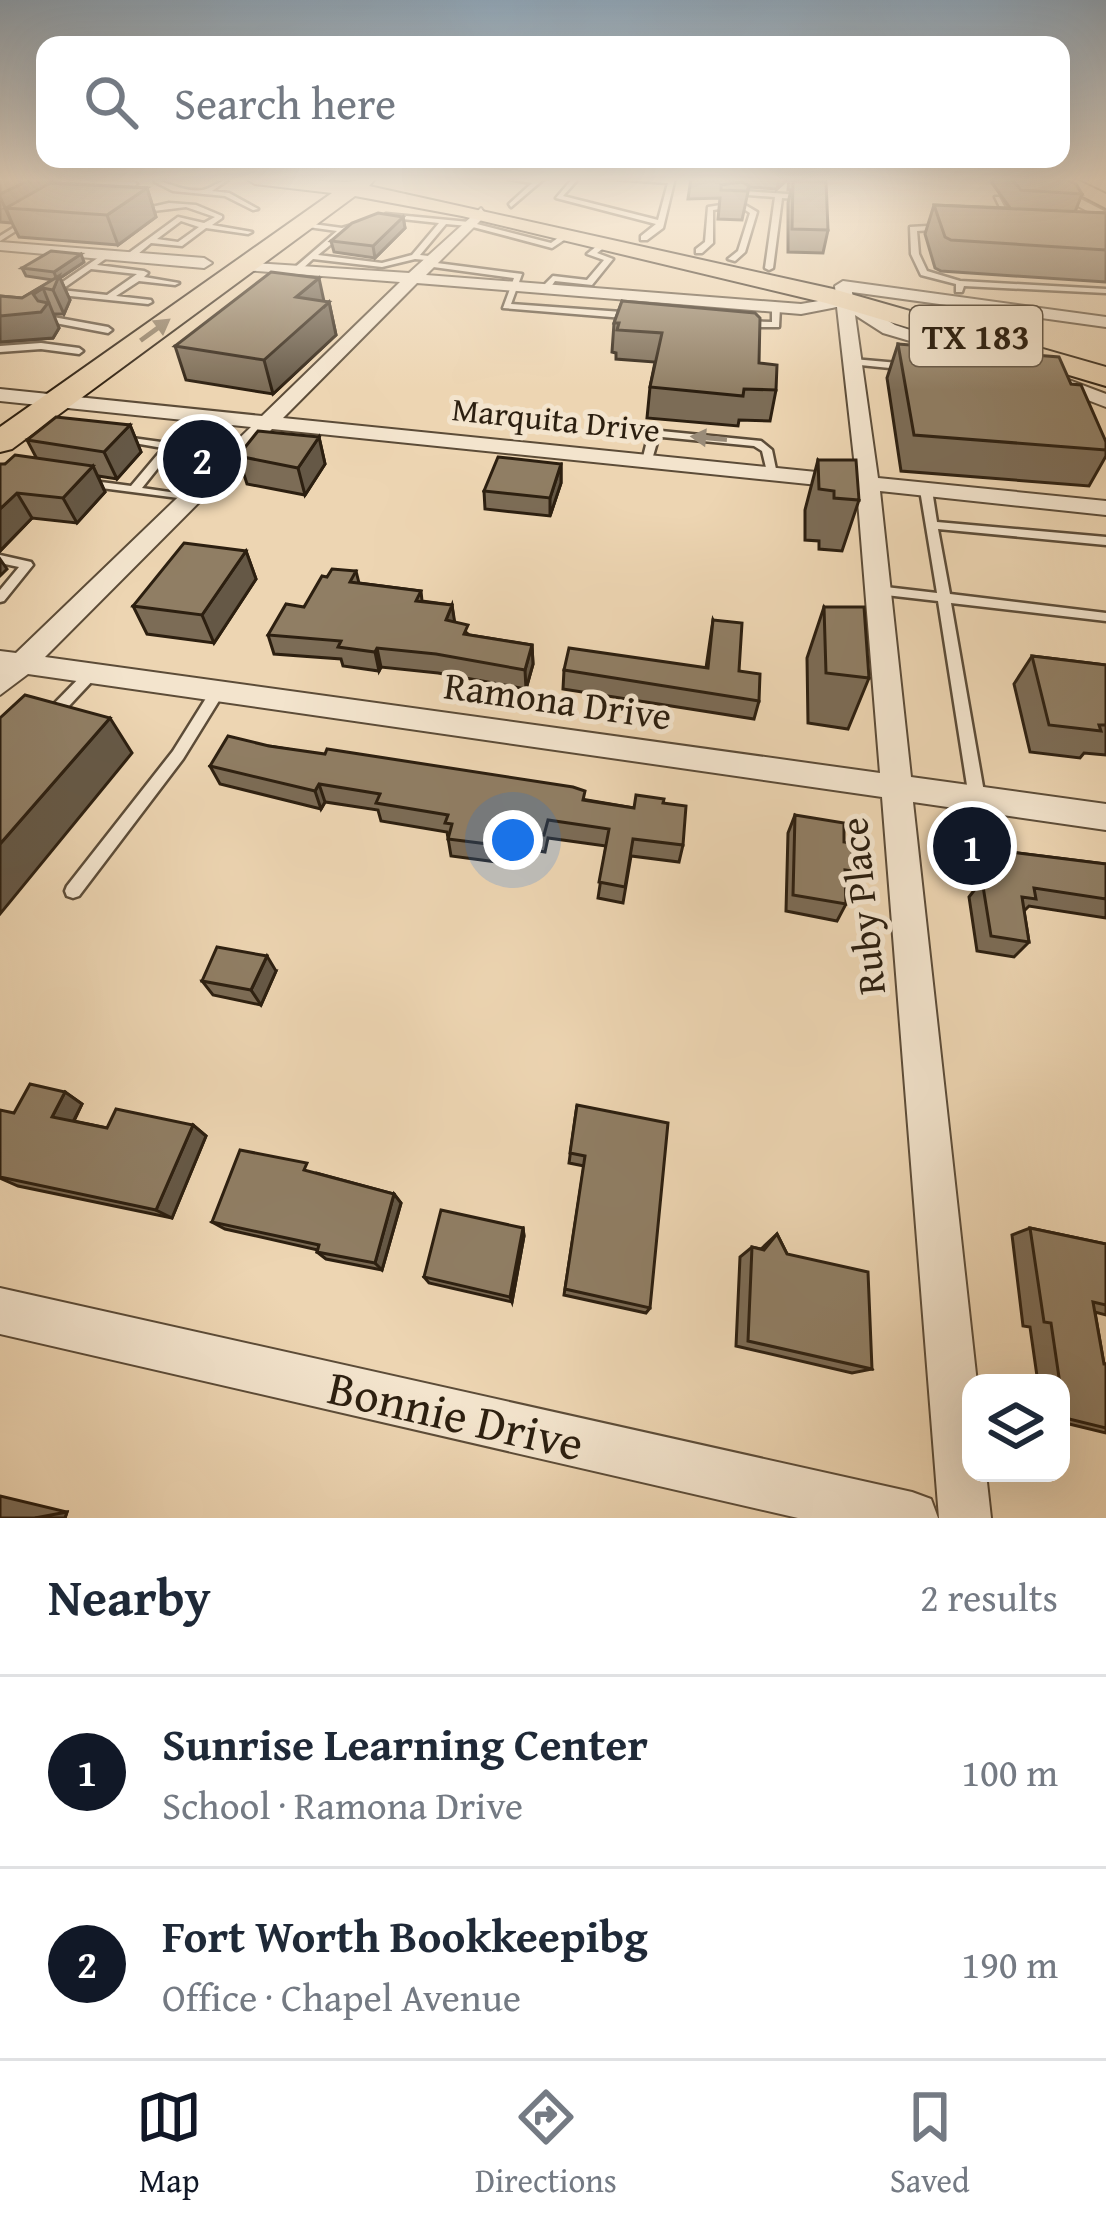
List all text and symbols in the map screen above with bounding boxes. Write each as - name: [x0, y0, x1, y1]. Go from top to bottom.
- search box: [36, 36, 1070, 168]
- icon: search: [78, 69, 144, 135]
- text: Search here: [174, 70, 396, 135]
- road number: TX 183: [910, 306, 1042, 366]
- one-way arrow: [139, 319, 171, 343]
- street label: Marquita Drive: [450, 384, 662, 454]
- pin: 2: [163, 414, 241, 504]
- one-way arrow: [690, 428, 727, 447]
- street label: Ramona Drive: [441, 655, 675, 744]
- pin: 1: [933, 801, 1011, 891]
- your location: [483, 810, 543, 870]
- street label: Ruby Place: [824, 815, 899, 997]
- street label: Bonnie Drive: [322, 1351, 591, 1478]
- map controls: [962, 1374, 1070, 1482]
- button: layers: [962, 1374, 1070, 1482]
- text: Nearby: [48, 1559, 211, 1634]
- text: 2 results: [920, 1568, 1058, 1625]
- text: Sunrise Learning Center: [162, 1711, 648, 1776]
- text: 1: [77, 1743, 97, 1800]
- text: 100 m: [961, 1743, 1058, 1800]
- text: School · Ramona Drive: [162, 1776, 523, 1833]
- text: Fort Worth Bookkeepibg: [162, 1903, 648, 1968]
- text: 2: [77, 1935, 97, 1992]
- text: 190 m: [961, 1935, 1058, 1992]
- text: Office · Chapel Avenue: [162, 1968, 521, 2025]
- tab: Map: [136, 2084, 202, 2204]
- tab: Directions: [475, 2084, 617, 2204]
- tab: Saved: [890, 2084, 970, 2204]

